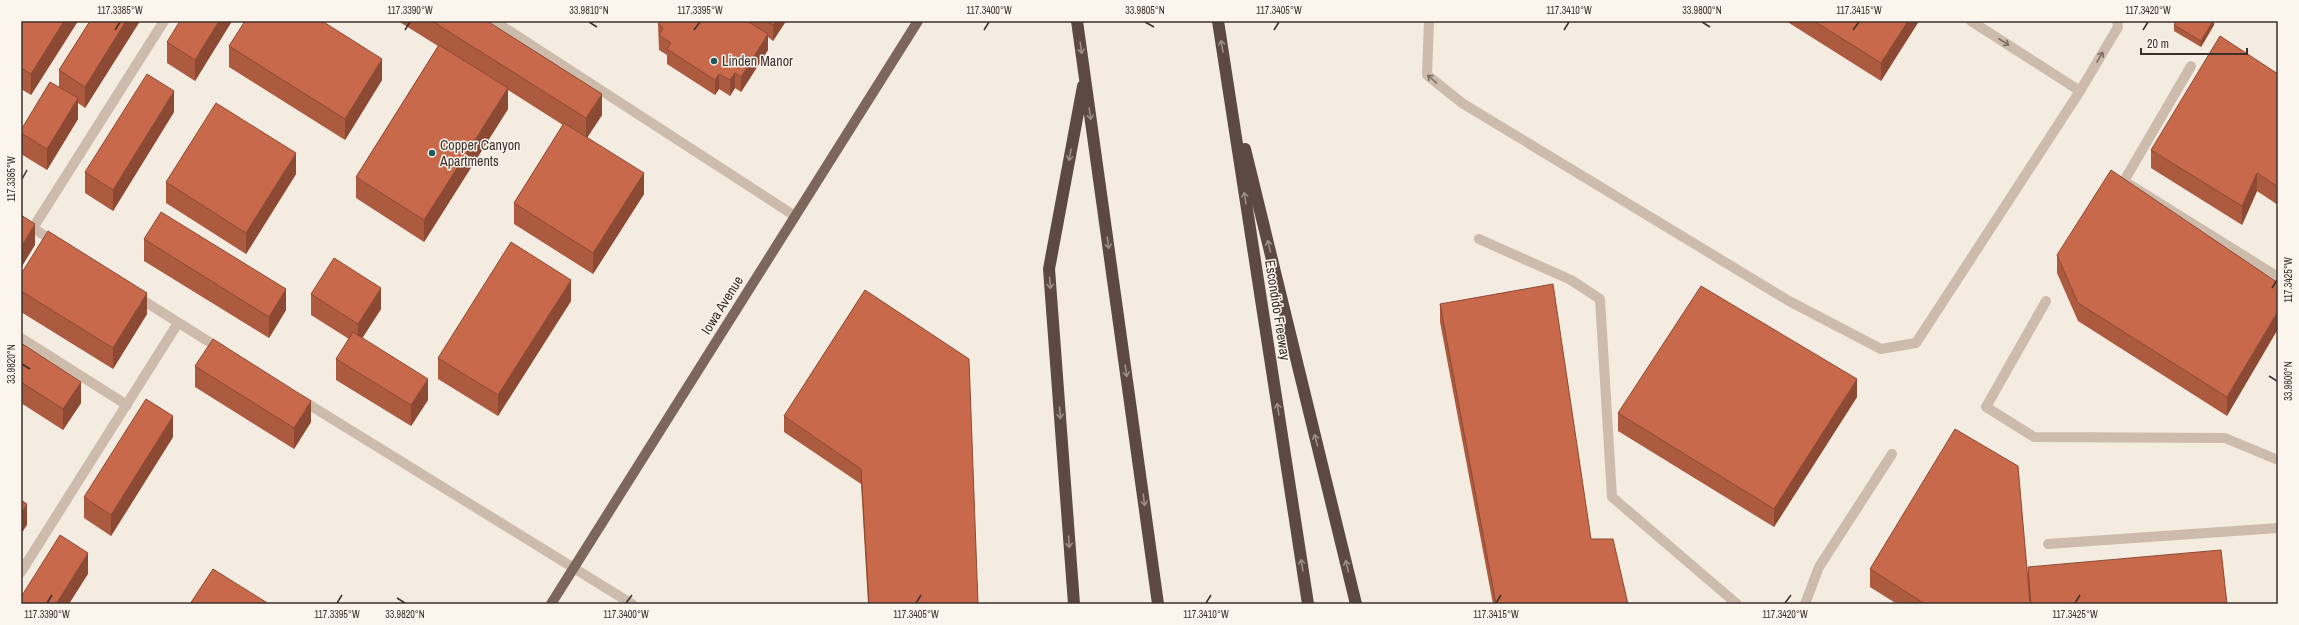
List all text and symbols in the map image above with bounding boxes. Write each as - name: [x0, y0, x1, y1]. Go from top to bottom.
- text: 117.3385°W: [97, 4, 143, 17]
- text: 117.3390°W: [387, 4, 433, 17]
- text: 33.9810°N: [569, 4, 609, 17]
- text: 117.3395°W: [677, 4, 723, 17]
- text: 117.3400°W: [966, 4, 1012, 17]
- text: 33.9805°N: [1125, 4, 1165, 17]
- text: 117.3405°W: [1256, 4, 1302, 17]
- text: 117.3410°W: [1546, 4, 1592, 17]
- text: 33.9800°N: [1682, 4, 1722, 17]
- text: 117.3415°W: [1836, 4, 1882, 17]
- text: 117.3420°W: [2125, 4, 2171, 17]
- scale bar: [2141, 30, 2247, 56]
- text: 20 m: [2147, 36, 2169, 52]
- one-way arrow: [1998, 38, 2009, 46]
- one-way arrow: [1218, 40, 1226, 53]
- one-way arrow: [1077, 41, 1085, 54]
- one-way arrow: [2096, 51, 2104, 63]
- place label: Linden Manor: [722, 52, 793, 70]
- marker: Linden Manor: [709, 56, 719, 66]
- one-way arrow: [1427, 74, 1437, 83]
- one-way arrow: [1086, 107, 1094, 120]
- place label: Copper Canyon Apartments: [439, 136, 520, 170]
- marker: Copper Canyon Apartments: [427, 148, 437, 158]
- one-way arrow: [1066, 148, 1074, 161]
- text: 117.3385°W: [5, 156, 18, 202]
- one-way arrow: [1241, 192, 1249, 205]
- one-way arrow: [1104, 236, 1112, 249]
- one-way arrow: [1264, 239, 1272, 252]
- text: 117.3425°W: [2282, 257, 2295, 303]
- street label: Escondido Freeway: [1261, 258, 1295, 362]
- street label: Iowa Avenue: [697, 272, 747, 338]
- one-way arrow: [1047, 276, 1054, 289]
- text: 33.9820°N: [5, 344, 18, 384]
- text: 33.9800°N: [2282, 361, 2295, 401]
- one-way arrow: [1122, 364, 1130, 377]
- one-way arrow: [1274, 403, 1282, 416]
- one-way arrow: [1056, 406, 1063, 419]
- one-way arrow: [1312, 434, 1319, 447]
- one-way arrow: [1140, 493, 1148, 506]
- one-way arrow: [1066, 535, 1073, 548]
- one-way arrow: [1298, 559, 1306, 572]
- one-way arrow: [1342, 560, 1350, 573]
- text: 117.3390°W: [24, 608, 70, 621]
- text: 117.3395°W: [314, 608, 360, 621]
- text: 33.9820°N: [385, 608, 425, 621]
- text: 117.3400°W: [603, 608, 649, 621]
- text: 117.3405°W: [893, 608, 939, 621]
- text: 117.3410°W: [1183, 608, 1229, 621]
- text: 117.3415°W: [1473, 608, 1519, 621]
- text: 117.3420°W: [1762, 608, 1808, 621]
- text: 117.3425°W: [2052, 608, 2098, 621]

